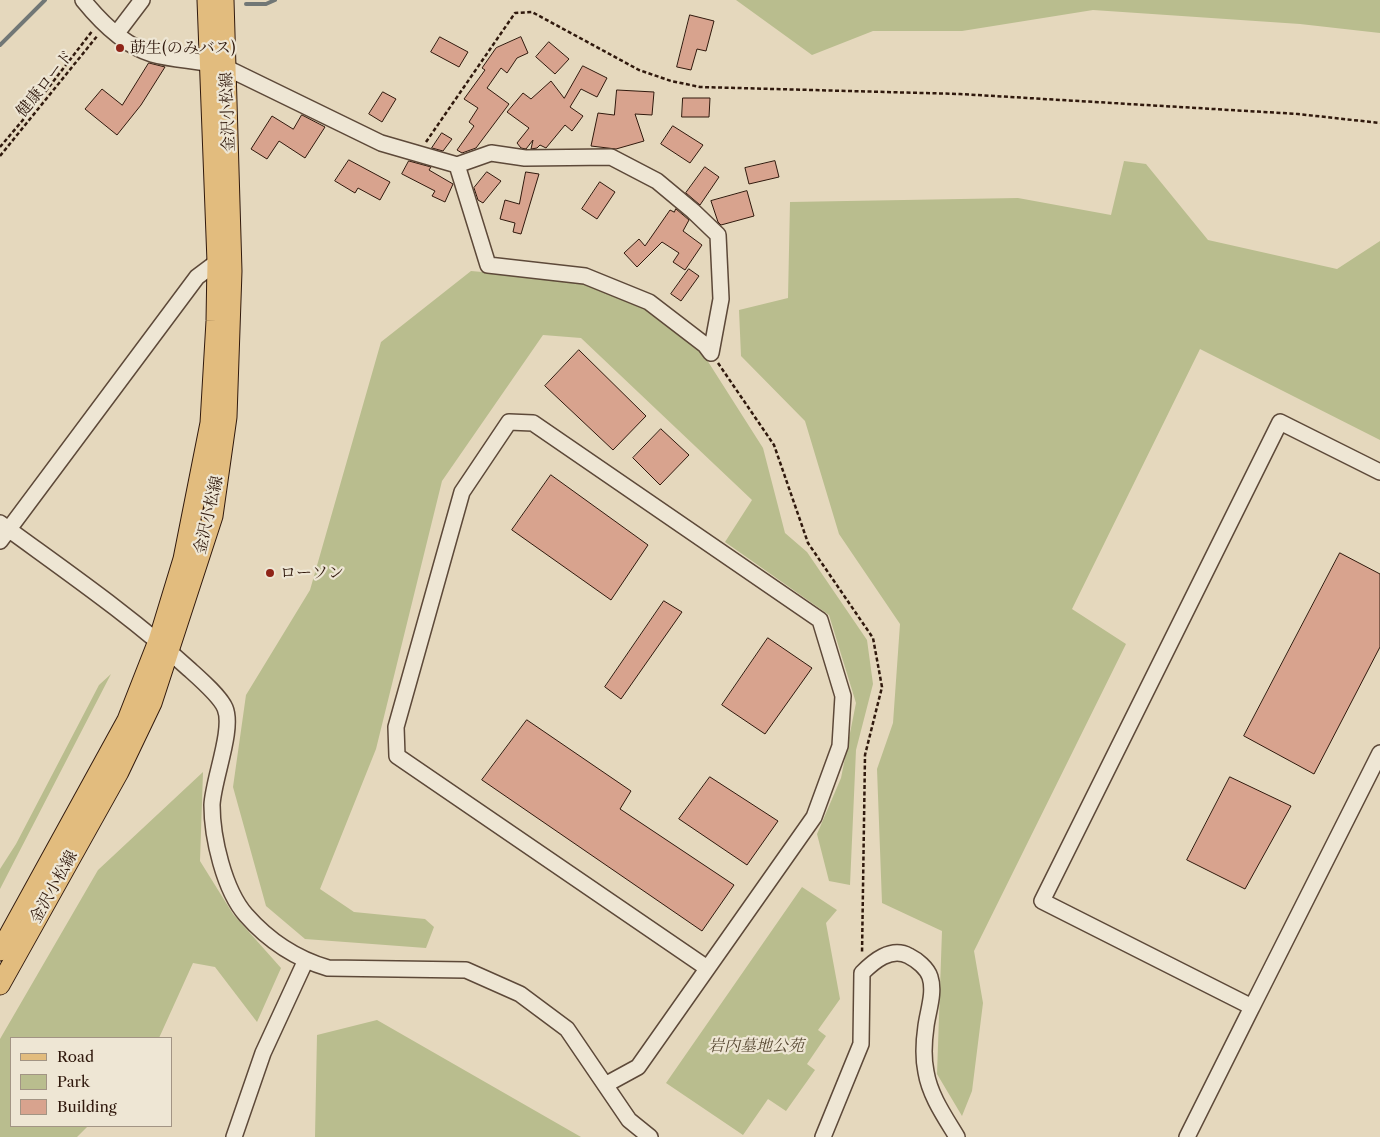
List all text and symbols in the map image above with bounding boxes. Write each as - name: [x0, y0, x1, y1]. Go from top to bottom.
- place label: 莇生(のみバス): [130, 38, 236, 58]
- marker: 莇生(のみバス): [114, 42, 126, 54]
- street label: 健康ロード: [12, 47, 78, 121]
- street label: 金沢小松線: [217, 72, 239, 152]
- street label: 金沢小松線: [191, 474, 227, 556]
- place label: ローソン: [280, 563, 344, 583]
- marker: ローソン: [264, 567, 276, 579]
- street label: 金沢小松線: [26, 847, 82, 927]
- park label: 岩内墓地公苑: [708, 1036, 804, 1056]
- legend: [10, 1037, 172, 1127]
- text: Road: [57, 1047, 94, 1066]
- text: Park: [57, 1072, 90, 1091]
- text: Building: [57, 1097, 117, 1116]

